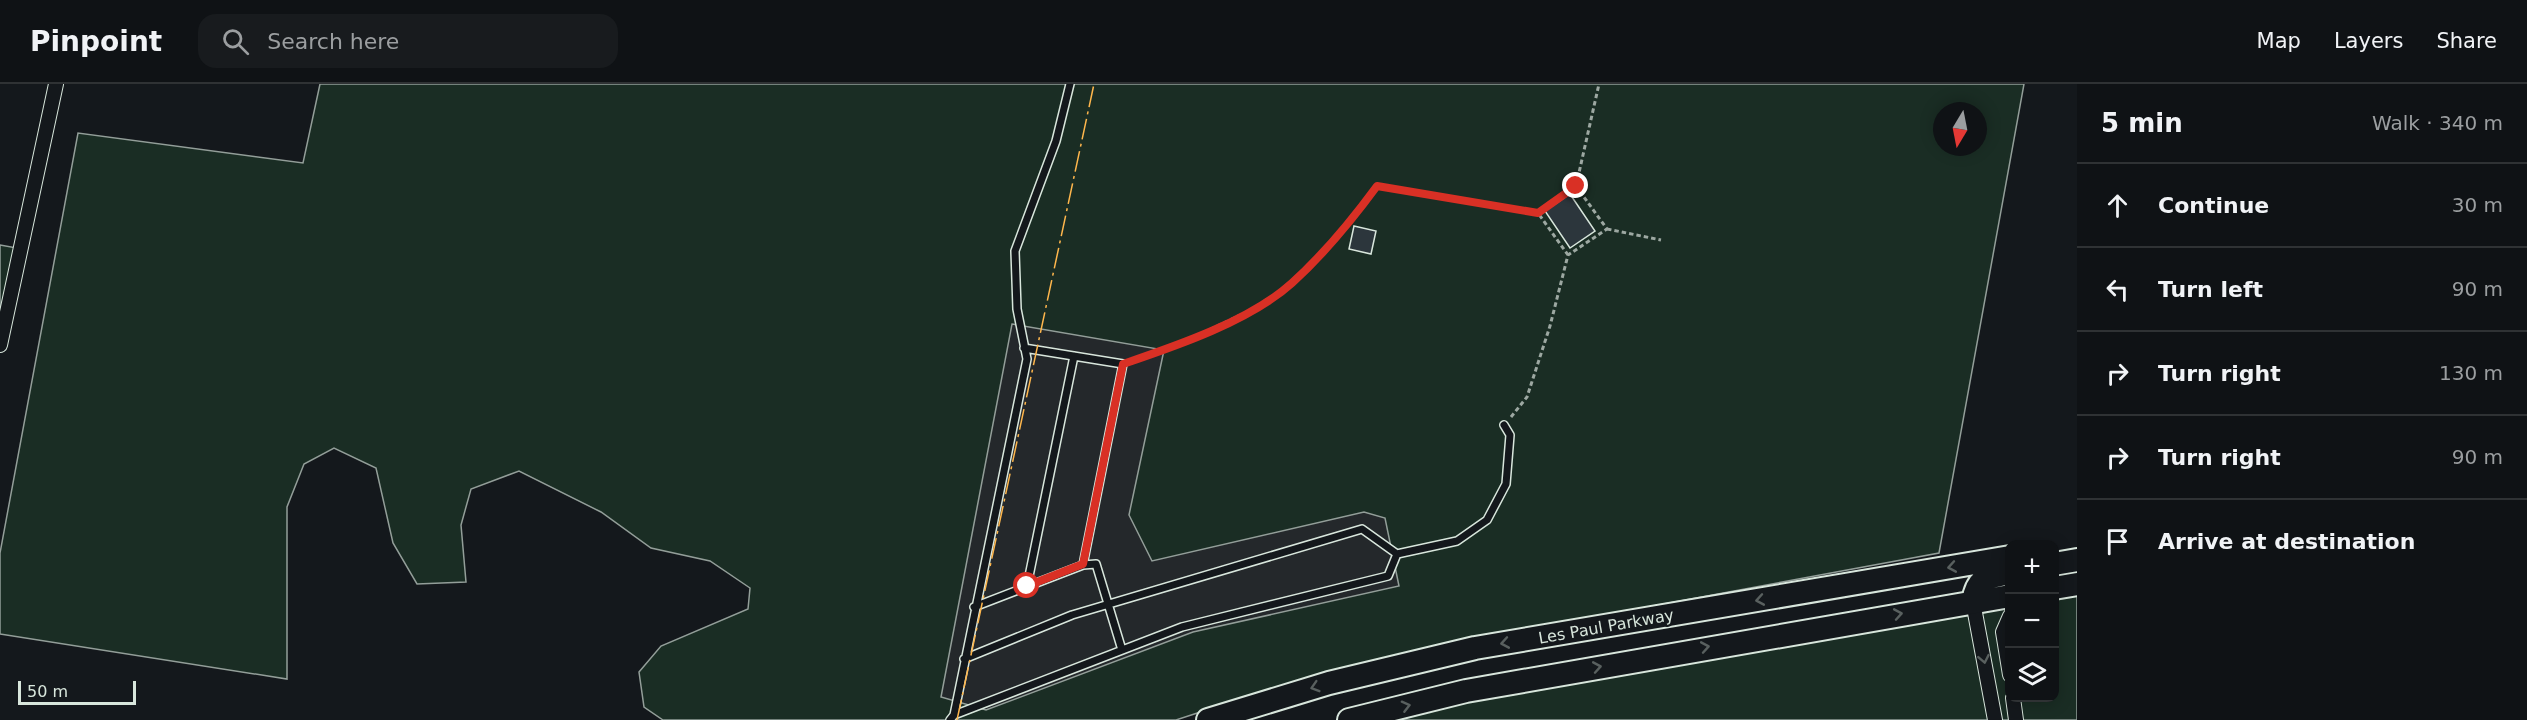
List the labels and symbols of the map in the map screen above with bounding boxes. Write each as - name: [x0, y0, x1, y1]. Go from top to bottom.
- north arrow: [1933, 102, 1987, 156]
- route end: [1562, 172, 1588, 198]
- one-way arrow: [1947, 560, 1957, 573]
- route start: [1013, 572, 1039, 598]
- one-way arrow: [1755, 593, 1764, 605]
- street label: Les Paul Parkway: [1537, 605, 1675, 648]
- one-way arrow: [1893, 609, 1902, 621]
- one-way arrow: [1501, 636, 1511, 649]
- one-way arrow: [1701, 642, 1710, 654]
- one-way arrow: [1977, 654, 1990, 664]
- one-way arrow: [1592, 661, 1601, 673]
- scale bar: [18, 678, 136, 706]
- one-way arrow: [1310, 680, 1321, 692]
- one-way arrow: [1401, 700, 1411, 713]

